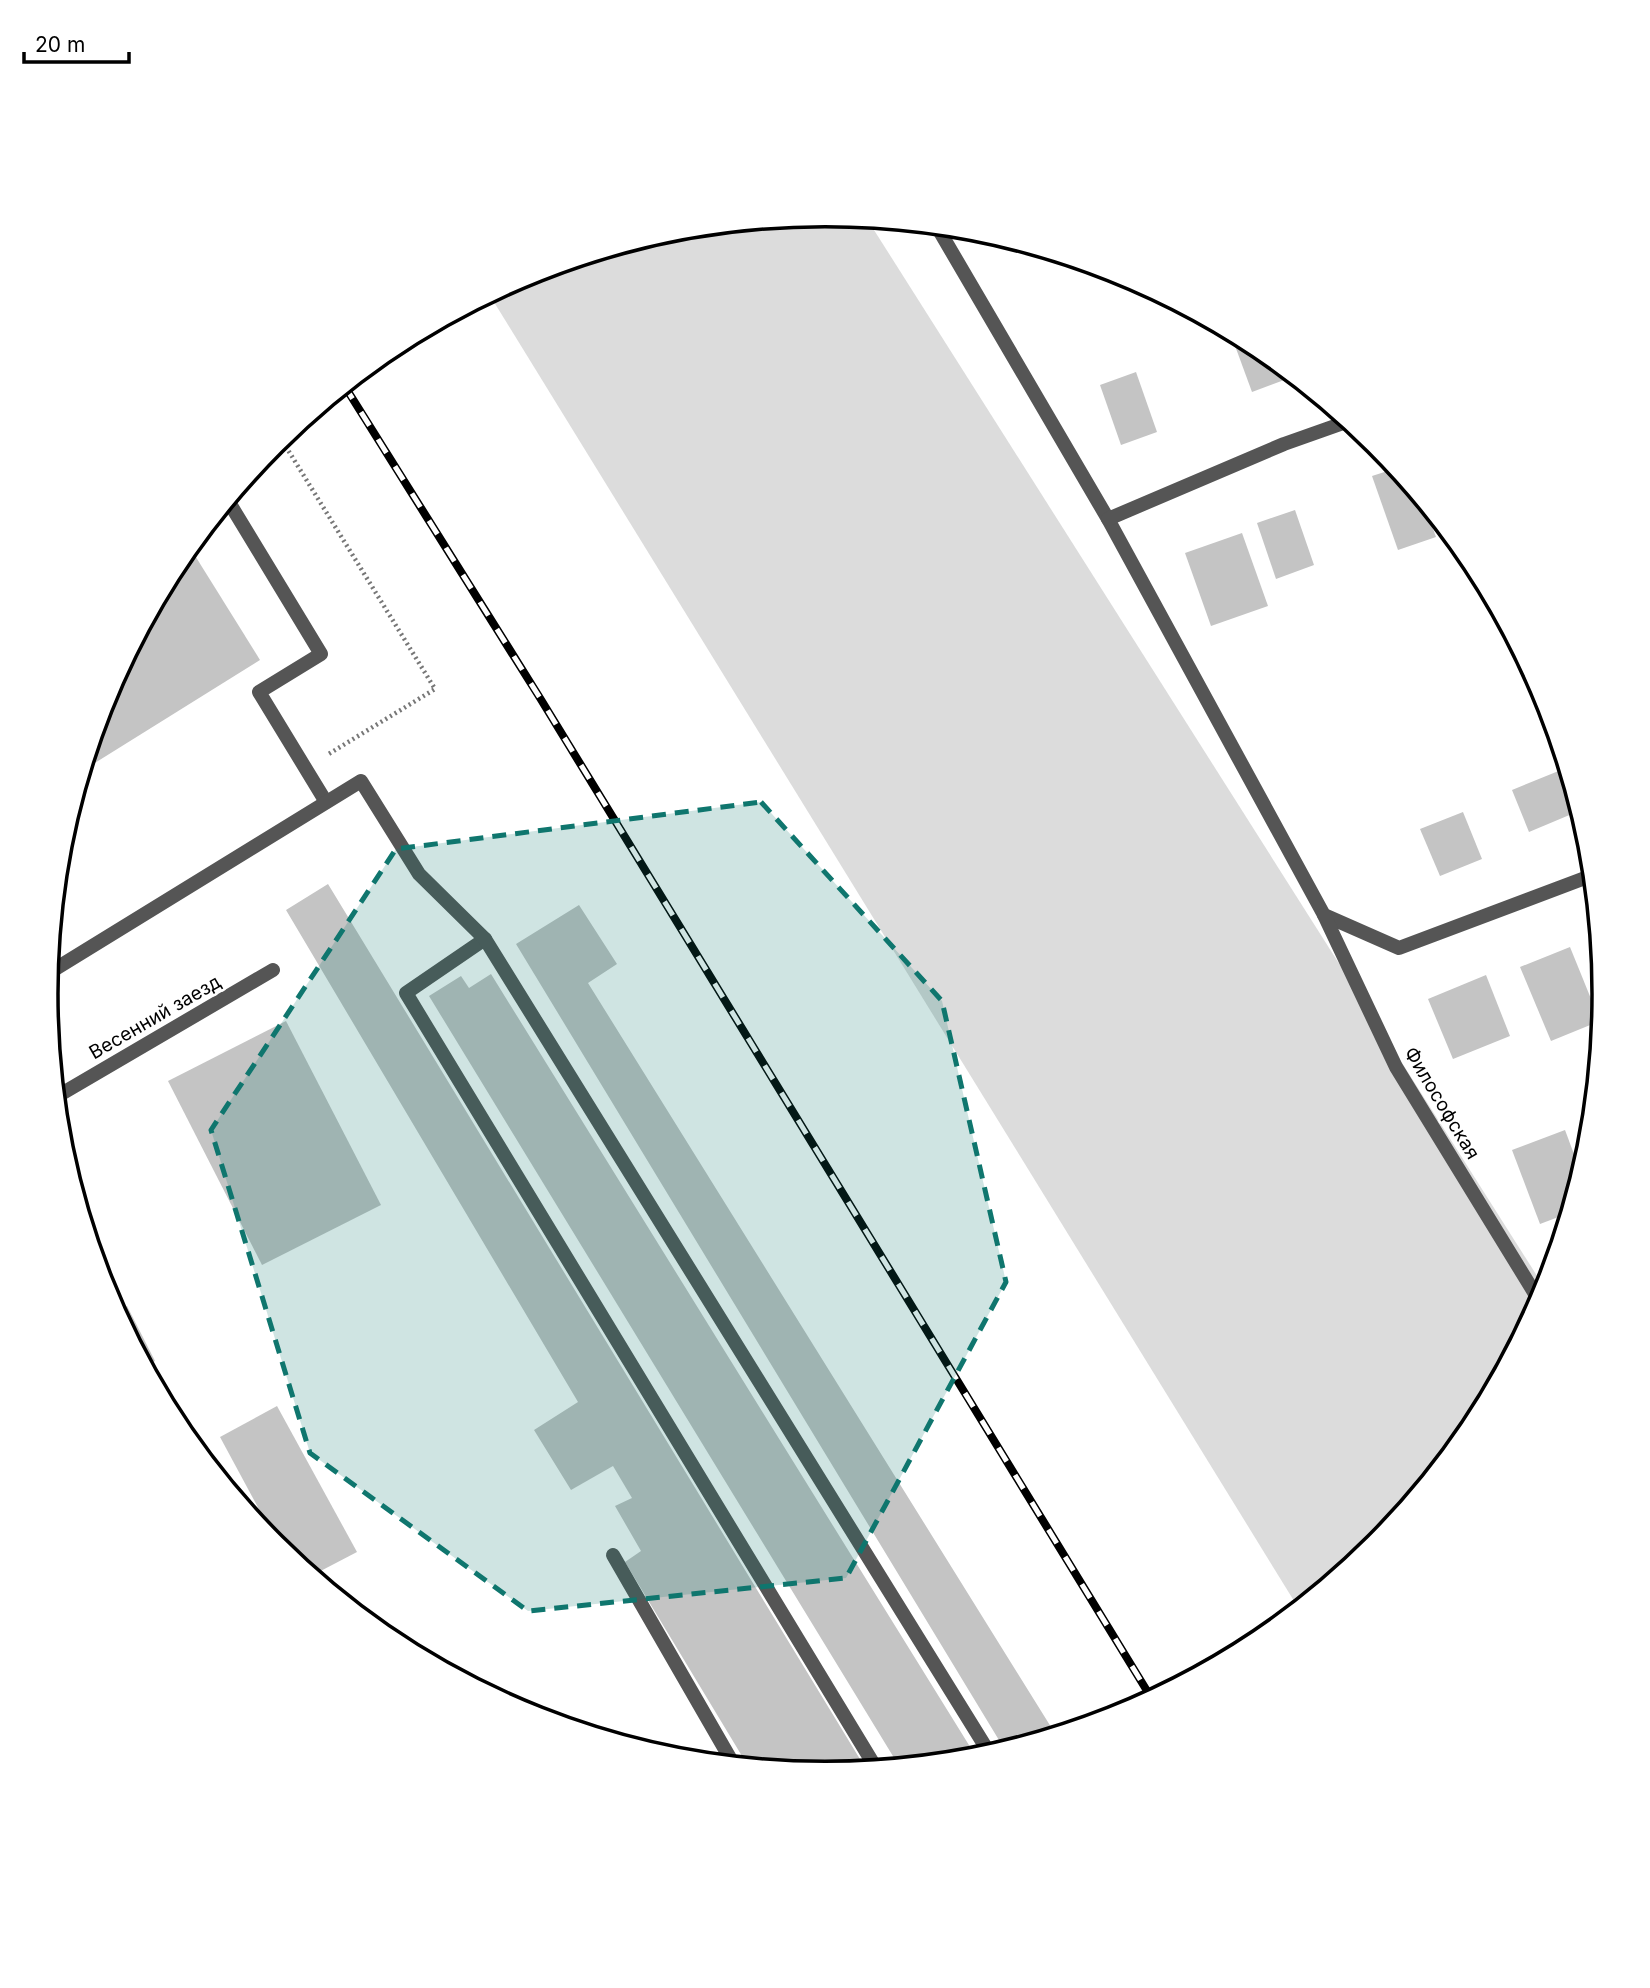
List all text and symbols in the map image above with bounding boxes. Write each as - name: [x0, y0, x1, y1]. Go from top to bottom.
- scale bar: [24, 21, 130, 65]
- text: 20 m: [35, 32, 85, 57]
- street label: Весенний заезд: [85, 970, 225, 1064]
- street label: Философская: [1399, 1043, 1485, 1163]

